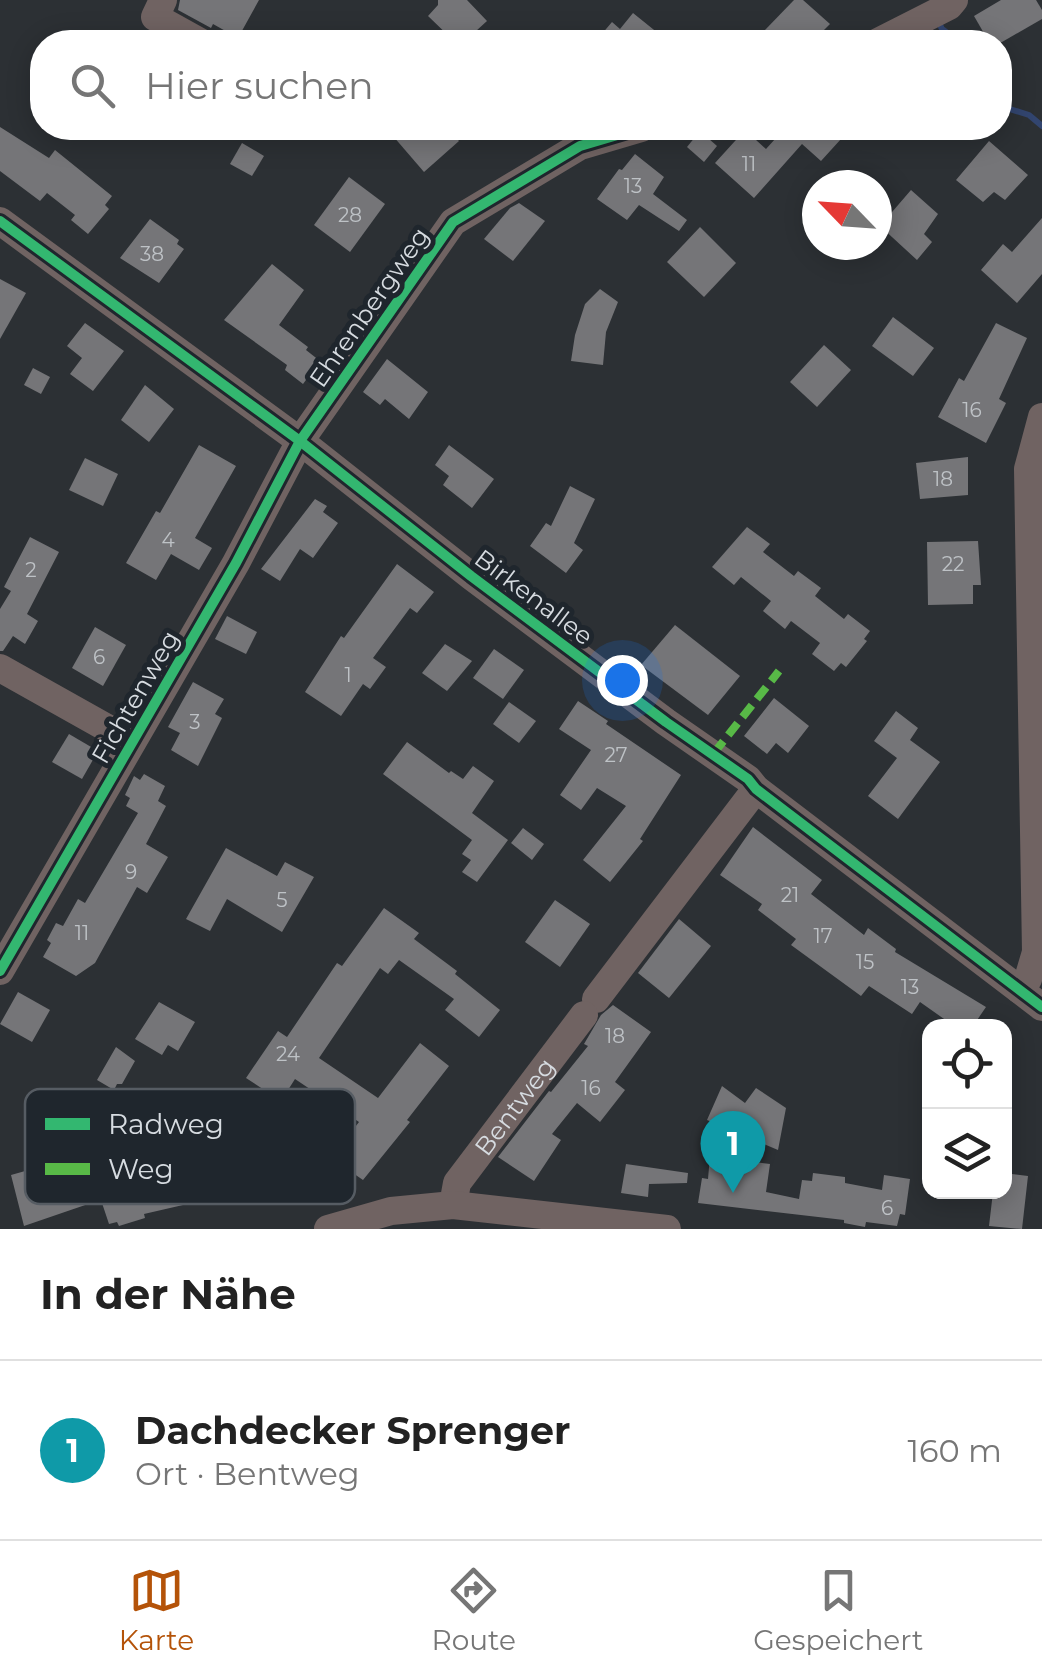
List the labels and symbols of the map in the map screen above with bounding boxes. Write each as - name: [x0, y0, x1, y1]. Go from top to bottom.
- house number: 11: [742, 152, 756, 176]
- north arrow: [802, 170, 892, 260]
- house number: 13: [624, 174, 642, 198]
- house number: 28: [338, 203, 362, 227]
- street label: Ehrenbergweg: [303, 221, 435, 393]
- house number: 38: [140, 242, 164, 266]
- house number: 16: [962, 398, 982, 422]
- house number: 18: [933, 467, 953, 491]
- house number: 4: [161, 528, 175, 552]
- street label: Birkenallee: [469, 543, 599, 651]
- house number: 22: [942, 552, 964, 576]
- house number: 2: [25, 558, 37, 582]
- street label: Fichtenweg: [85, 625, 185, 769]
- house number: 6: [93, 645, 105, 669]
- your location: [597, 655, 648, 706]
- house number: 1: [344, 663, 352, 687]
- house number: 3: [189, 710, 201, 734]
- house number: 27: [604, 743, 628, 767]
- house number: 9: [125, 860, 137, 884]
- house number: 21: [781, 883, 799, 907]
- house number: 5: [276, 888, 288, 912]
- house number: 11: [75, 921, 89, 945]
- house number: 17: [814, 924, 833, 948]
- house number: 15: [856, 950, 874, 974]
- house number: 13: [901, 975, 919, 999]
- house number: 18: [605, 1024, 625, 1048]
- house number: 24: [276, 1042, 300, 1066]
- street label: Bentweg: [468, 1052, 561, 1161]
- house number: 16: [581, 1076, 601, 1100]
- legend: [25, 1089, 355, 1204]
- text: Radweg: [108, 1107, 224, 1141]
- pin: 1: [700, 1110, 766, 1193]
- text: Weg: [108, 1152, 174, 1186]
- house number: 6: [881, 1196, 893, 1220]

